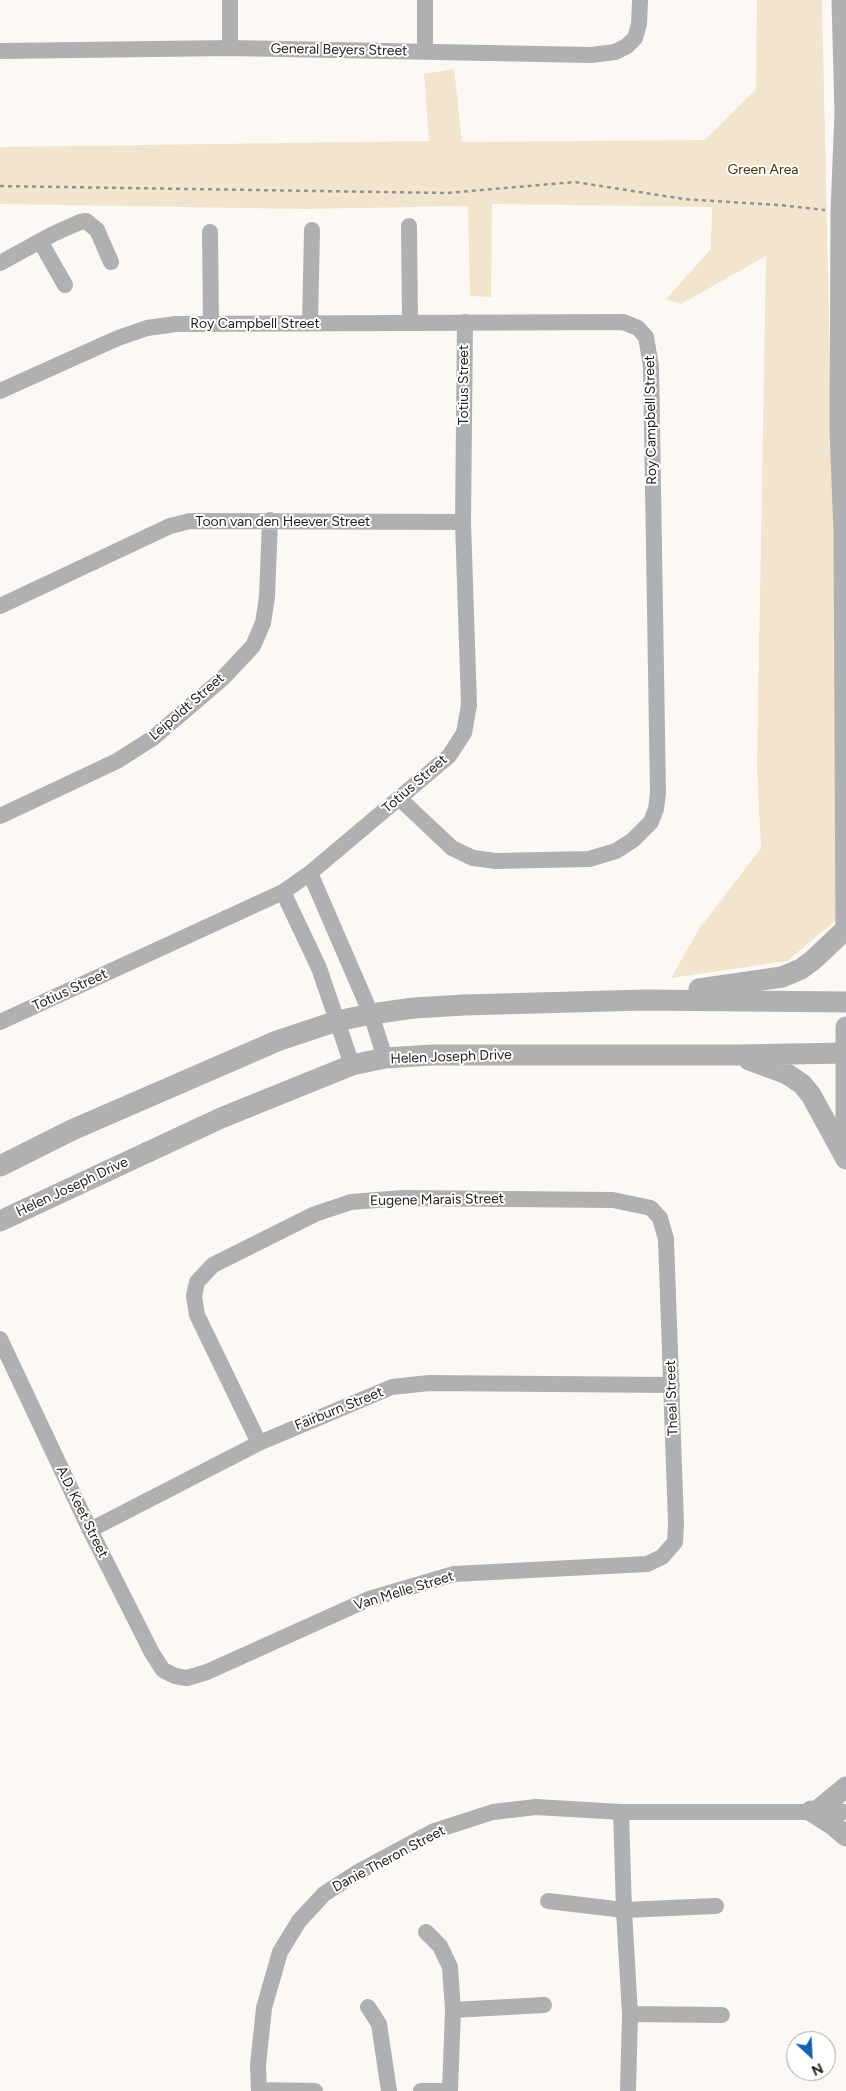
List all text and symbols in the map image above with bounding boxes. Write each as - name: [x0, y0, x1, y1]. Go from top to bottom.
- street label: General Beyers Street: [270, 40, 408, 60]
- park label: Green Area: [728, 162, 798, 178]
- street label: Roy Campbell Street: [190, 316, 320, 332]
- street label: Totius Street: [456, 345, 472, 425]
- street label: Roy Campbell Street: [641, 355, 661, 485]
- street label: Toon van den Heever Street: [196, 514, 370, 530]
- street label: Leipoldt Street: [146, 670, 228, 744]
- street label: Totius Street: [379, 751, 451, 817]
- street label: Totius Street: [30, 965, 110, 1015]
- street label: Helen Joseph Drive: [390, 1046, 512, 1068]
- street label: Helen Joseph Drive: [13, 1154, 131, 1220]
- street label: Eugene Marais Street: [370, 1190, 504, 1210]
- street label: Theal Street: [662, 1360, 682, 1436]
- street label: Fairburn Street: [292, 1384, 386, 1434]
- street label: A.D. Keet Street: [53, 1463, 111, 1561]
- street label: Van Melle Street: [352, 1568, 456, 1614]
- street label: Danie Theron Street: [330, 1822, 448, 1896]
- north arrow: [786, 2031, 836, 2081]
- text: N: [809, 2059, 826, 2079]

